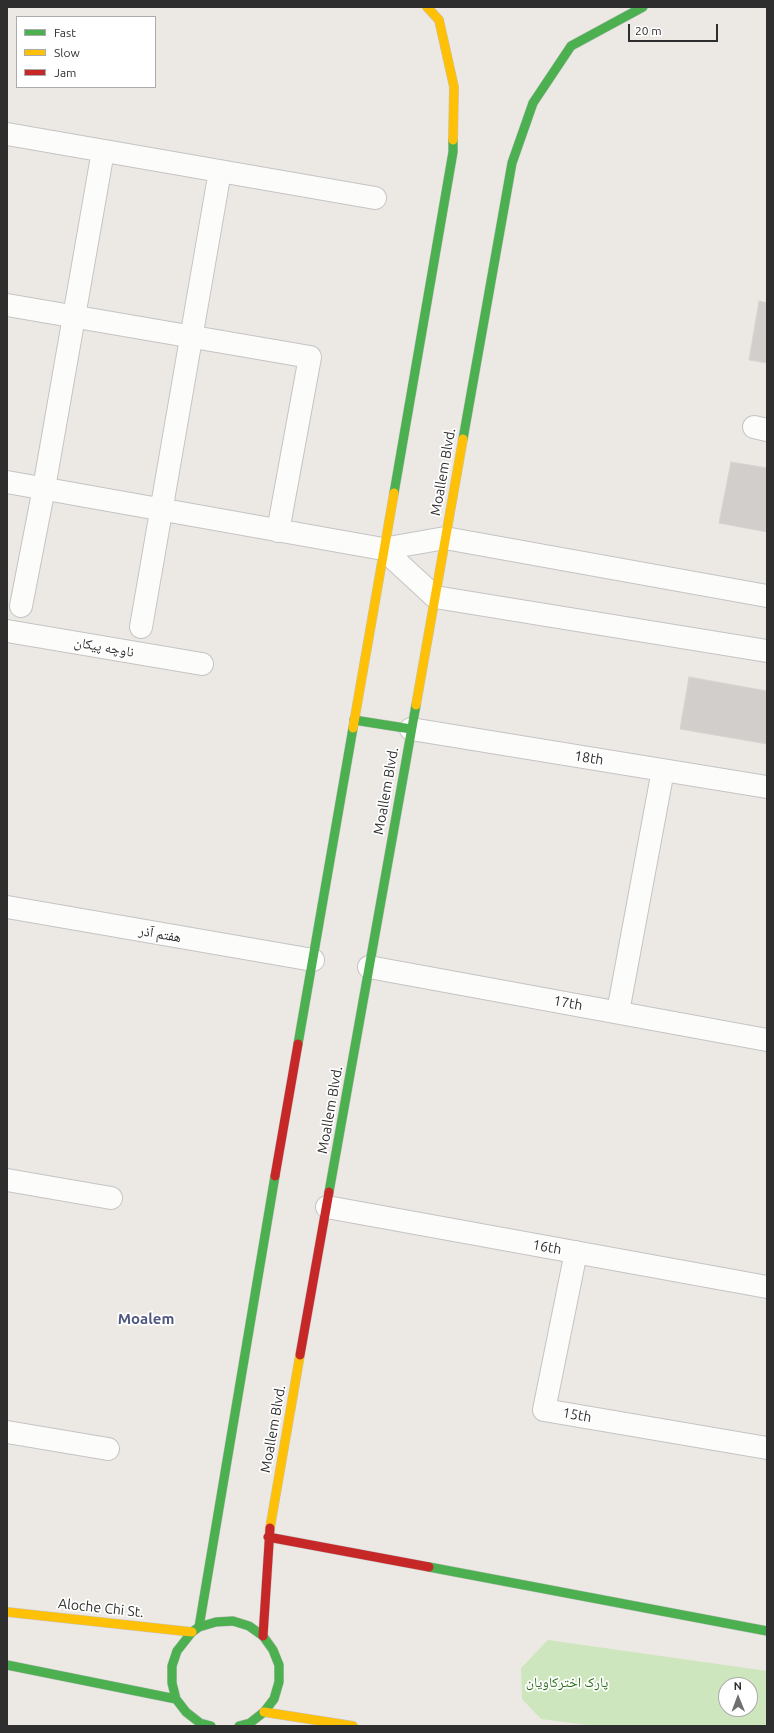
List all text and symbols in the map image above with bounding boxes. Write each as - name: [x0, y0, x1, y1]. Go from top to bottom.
- legend: [16, 16, 156, 88]
- scale bar: [630, 16, 720, 42]
- text: 20 m: [635, 24, 662, 37]
- text: Fast: [54, 26, 76, 39]
- text: Slow: [54, 46, 80, 59]
- text: Jam: [54, 66, 76, 79]
- street label: Moallem Blvd.: [427, 427, 459, 517]
- street label: ناوچه پیکان: [73, 633, 135, 661]
- street label: Moallem Blvd.: [370, 746, 402, 836]
- street label: 18th: [573, 747, 605, 769]
- street label: هفتم آذر: [138, 922, 182, 946]
- street label: 17th: [552, 992, 584, 1014]
- street label: Moallem Blvd.: [314, 1065, 346, 1155]
- street label: 16th: [531, 1236, 563, 1258]
- district label: Moalem: [118, 1310, 174, 1328]
- street label: Moallem Blvd.: [257, 1384, 289, 1474]
- street label: 15th: [561, 1404, 593, 1426]
- street label: Aloche Chi St.: [57, 1595, 145, 1621]
- park label: پارک اخترکاویان: [526, 1674, 608, 1690]
- north arrow: [718, 1677, 758, 1717]
- text: N: [734, 1680, 742, 1692]

